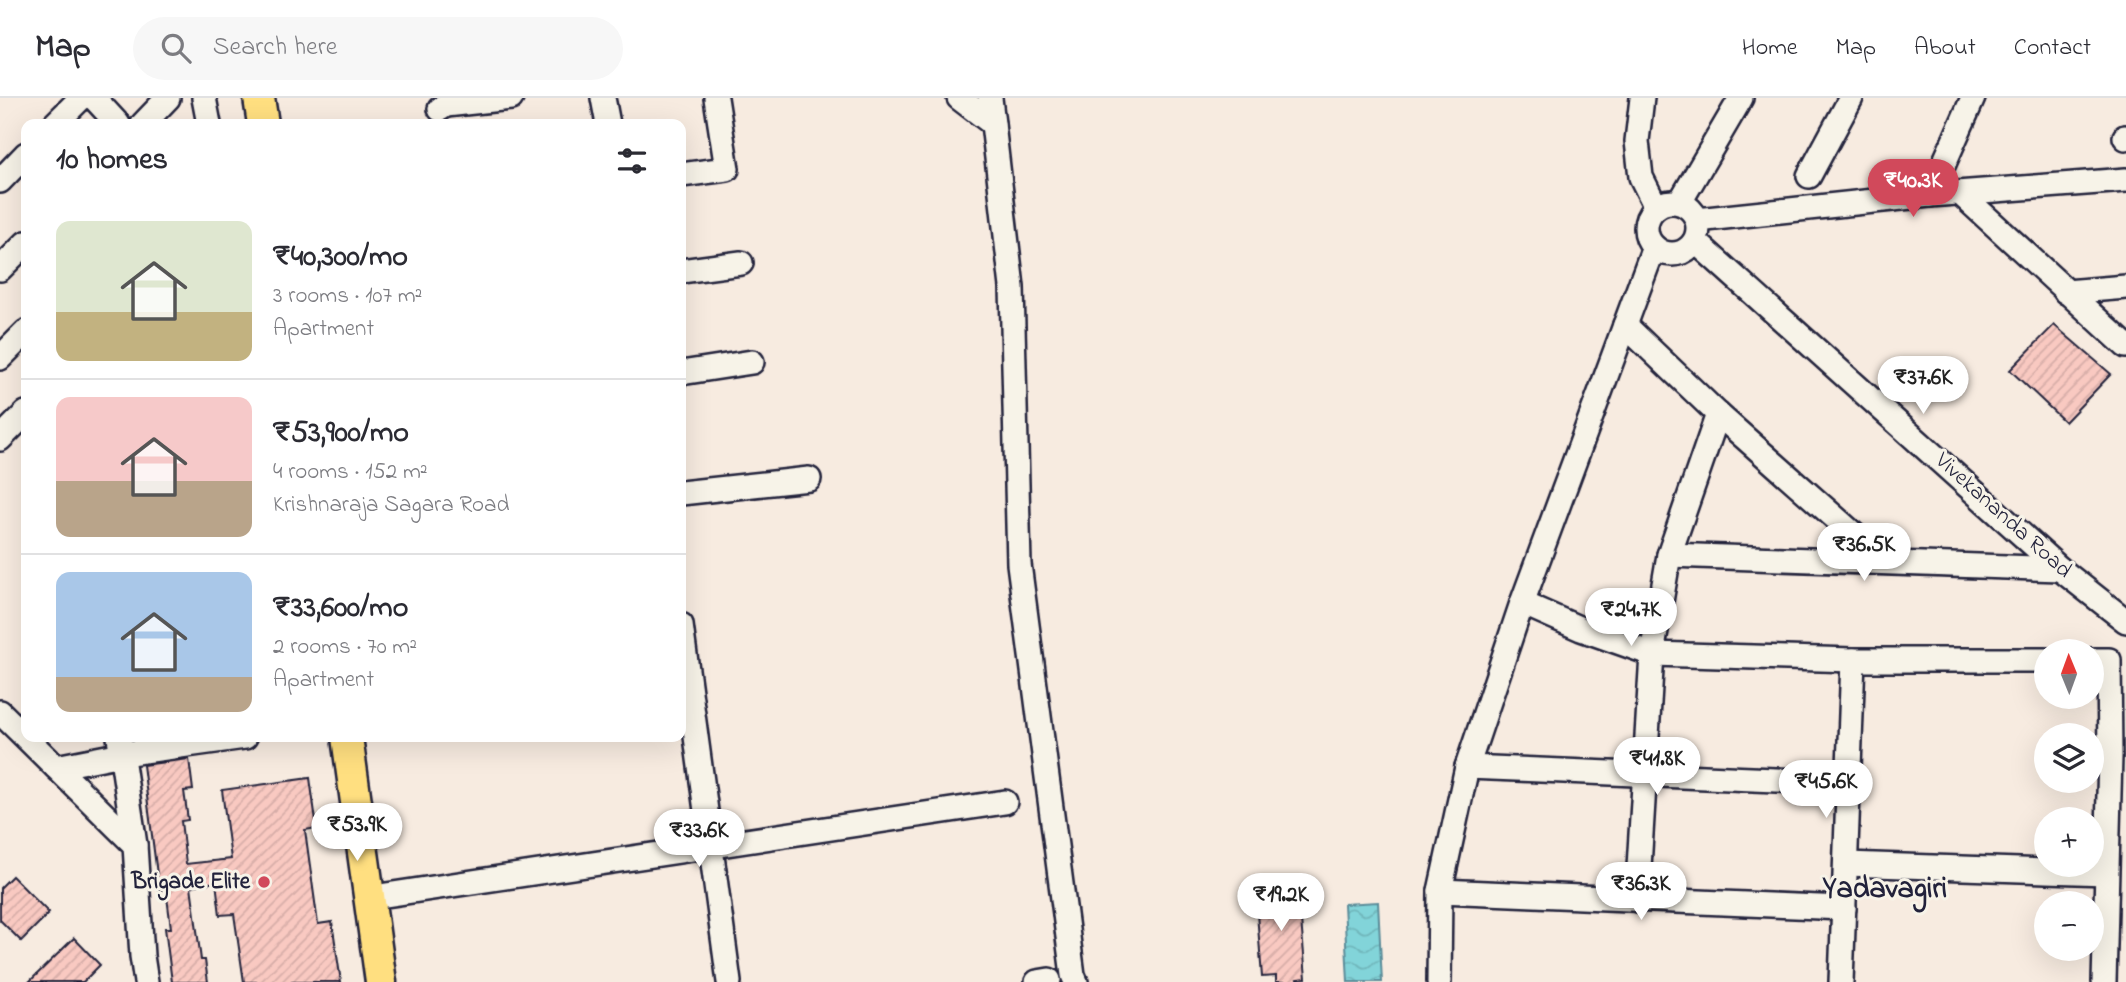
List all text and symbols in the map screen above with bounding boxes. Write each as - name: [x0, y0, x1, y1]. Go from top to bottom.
- search box: [133, 17, 623, 80]
- text: Map: [35, 24, 91, 72]
- icon: search: [157, 29, 195, 67]
- text: Search here: [213, 29, 337, 67]
- text: Home: [1742, 31, 1798, 66]
- text: Map: [1836, 31, 1876, 66]
- text: About: [1914, 31, 1976, 66]
- text: Contact: [2014, 31, 2091, 66]
- text: 10 homes: [56, 139, 168, 183]
- icon: filters: [613, 142, 651, 180]
- pin: ₹40.3K: [1856, 159, 1970, 219]
- text: ₹40.3K: [1884, 165, 1942, 198]
- text: ₹40,300/mo: [273, 236, 408, 280]
- icon: home: [112, 249, 196, 333]
- text: 3 rooms · 107 m²: [273, 280, 422, 313]
- text: Apartment: [273, 313, 374, 346]
- pin: ₹37.6K: [1866, 356, 1980, 416]
- text: ₹37.6K: [1894, 362, 1952, 395]
- text: ₹53,900/mo: [273, 412, 409, 456]
- icon: home: [112, 425, 196, 509]
- street label: Vivekananda Road: [1926, 445, 2079, 587]
- text: 4 rooms · 152 m²: [273, 456, 428, 489]
- text: Krishnaraja Sagara Road: [273, 489, 509, 522]
- pin: ₹36.5K: [1807, 524, 1921, 583]
- text: ₹36.5K: [1833, 529, 1895, 562]
- text: ₹33,600/mo: [273, 587, 408, 631]
- pin: ₹24.7K: [1574, 588, 1688, 648]
- text: ₹24.7K: [1601, 594, 1661, 627]
- icon: home: [112, 600, 196, 684]
- text: 2 rooms · 70 m²: [273, 631, 417, 664]
- north arrow: [2034, 639, 2104, 709]
- map controls: [2034, 639, 2104, 961]
- text: Apartment: [273, 664, 374, 697]
- button: layers: [2034, 723, 2104, 793]
- pin: ₹41.8K: [1600, 738, 1714, 797]
- text: ₹41.8K: [1629, 743, 1685, 776]
- pin: ₹45.6K: [1769, 760, 1883, 820]
- text: ₹45.6K: [1795, 766, 1857, 799]
- pin: ₹53.9K: [300, 804, 414, 863]
- button: +: [2034, 807, 2104, 877]
- text: ₹53.9K: [327, 809, 387, 842]
- pin: ₹33.6K: [642, 810, 756, 869]
- text: ₹33.6K: [670, 815, 728, 848]
- pin: ₹36.3K: [1584, 862, 1698, 922]
- place label: Brigade Elite: [131, 866, 251, 901]
- text: ₹36.3K: [1612, 868, 1670, 901]
- district label: Yadavagiri: [1822, 868, 1947, 913]
- marker: Brigade Elite: [256, 874, 272, 890]
- pin: ₹19.2K: [1224, 874, 1338, 933]
- text: ₹19.2K: [1253, 879, 1309, 912]
- button: −: [2034, 891, 2104, 961]

